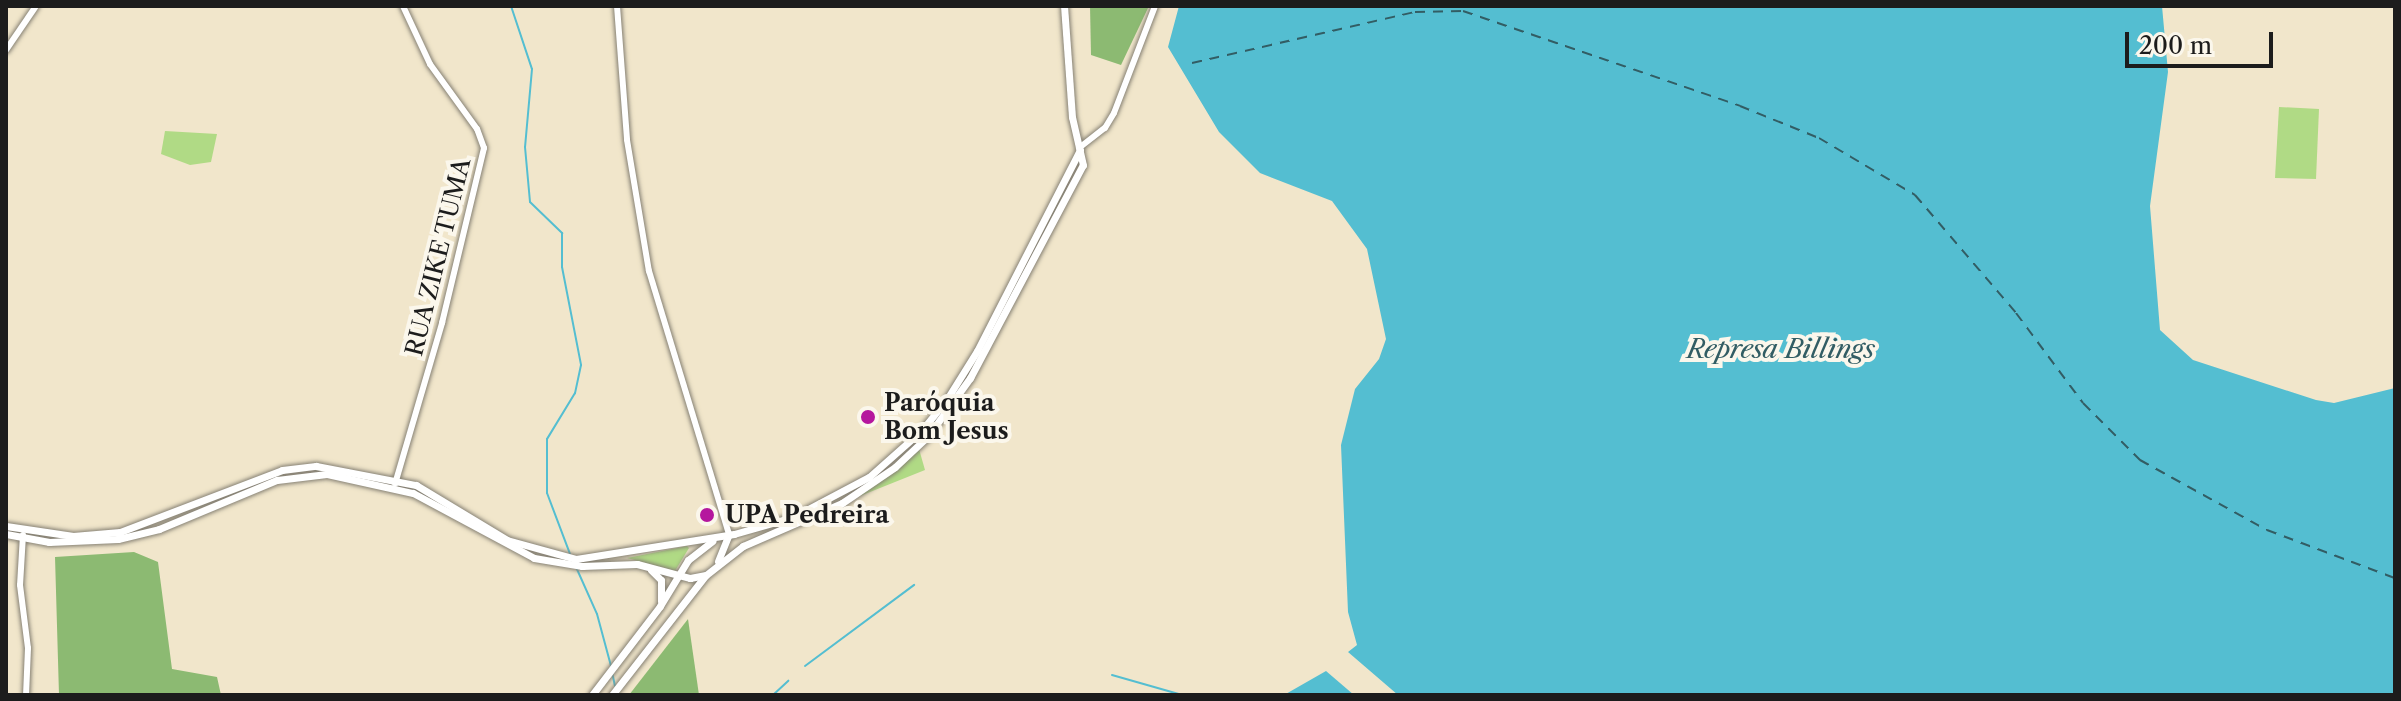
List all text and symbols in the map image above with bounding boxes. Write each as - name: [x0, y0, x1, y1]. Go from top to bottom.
- scale bar: [2129, 16, 2277, 66]
- text: 200 m: [2139, 31, 2212, 60]
- street label: RUA ZIKE TUMA: [399, 154, 477, 360]
- water label: Represa Billings: [1687, 334, 1875, 366]
- place label: Paróquia Bom Jesus: [884, 389, 1009, 445]
- marker: Paróquia Bom Jesus: [859, 408, 877, 426]
- place label: UPA Pedreira: [725, 501, 890, 529]
- marker: UPA Pedreira: [696, 504, 718, 526]

